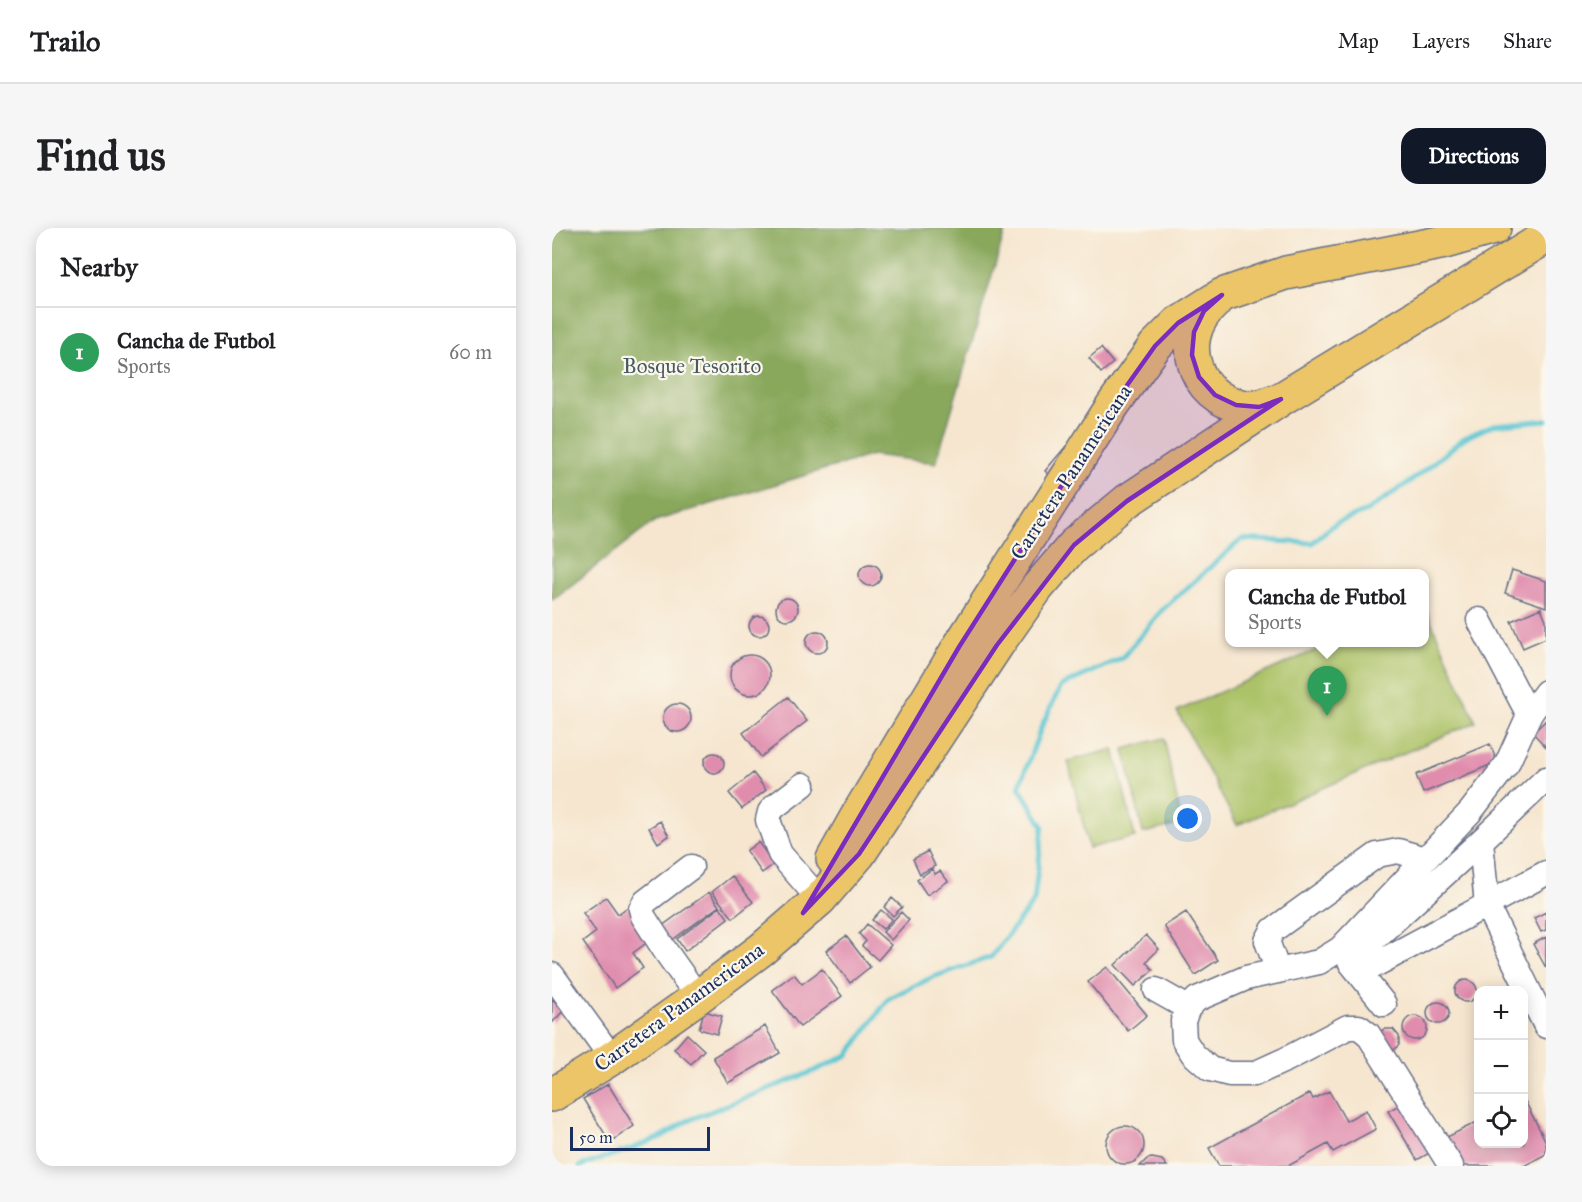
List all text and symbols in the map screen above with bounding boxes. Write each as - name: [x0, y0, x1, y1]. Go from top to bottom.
- text: Trailo: [30, 24, 100, 59]
- text: Map: [1338, 28, 1379, 54]
- text: Layers: [1412, 28, 1470, 54]
- text: Share: [1503, 28, 1552, 54]
- button: Directions: [1401, 128, 1546, 184]
- text: Find us: [36, 130, 166, 182]
- text: Nearby: [60, 251, 138, 283]
- text: Cancha de Futbol: [117, 327, 275, 354]
- text: 1: [76, 340, 83, 364]
- text: 60 m: [449, 340, 492, 364]
- park label: Bosque Tesorito: [623, 353, 761, 379]
- text: Sports: [117, 354, 171, 378]
- street label: Carretera Panamericana: [1005, 379, 1137, 564]
- popup: [1225, 569, 1429, 647]
- text: Cancha de Futbol: [1248, 583, 1406, 610]
- text: Sports: [1248, 610, 1302, 634]
- pin: 1: [1308, 666, 1346, 716]
- your location: [1173, 804, 1202, 833]
- street label: Carretera Panamericana: [589, 937, 769, 1077]
- map controls: [1474, 986, 1528, 1148]
- button: +: [1474, 986, 1528, 1040]
- button: −: [1474, 1040, 1528, 1094]
- button: locate: [1474, 1094, 1528, 1148]
- scale bar: [570, 1124, 710, 1152]
- text: 50 m: [579, 1128, 613, 1147]

